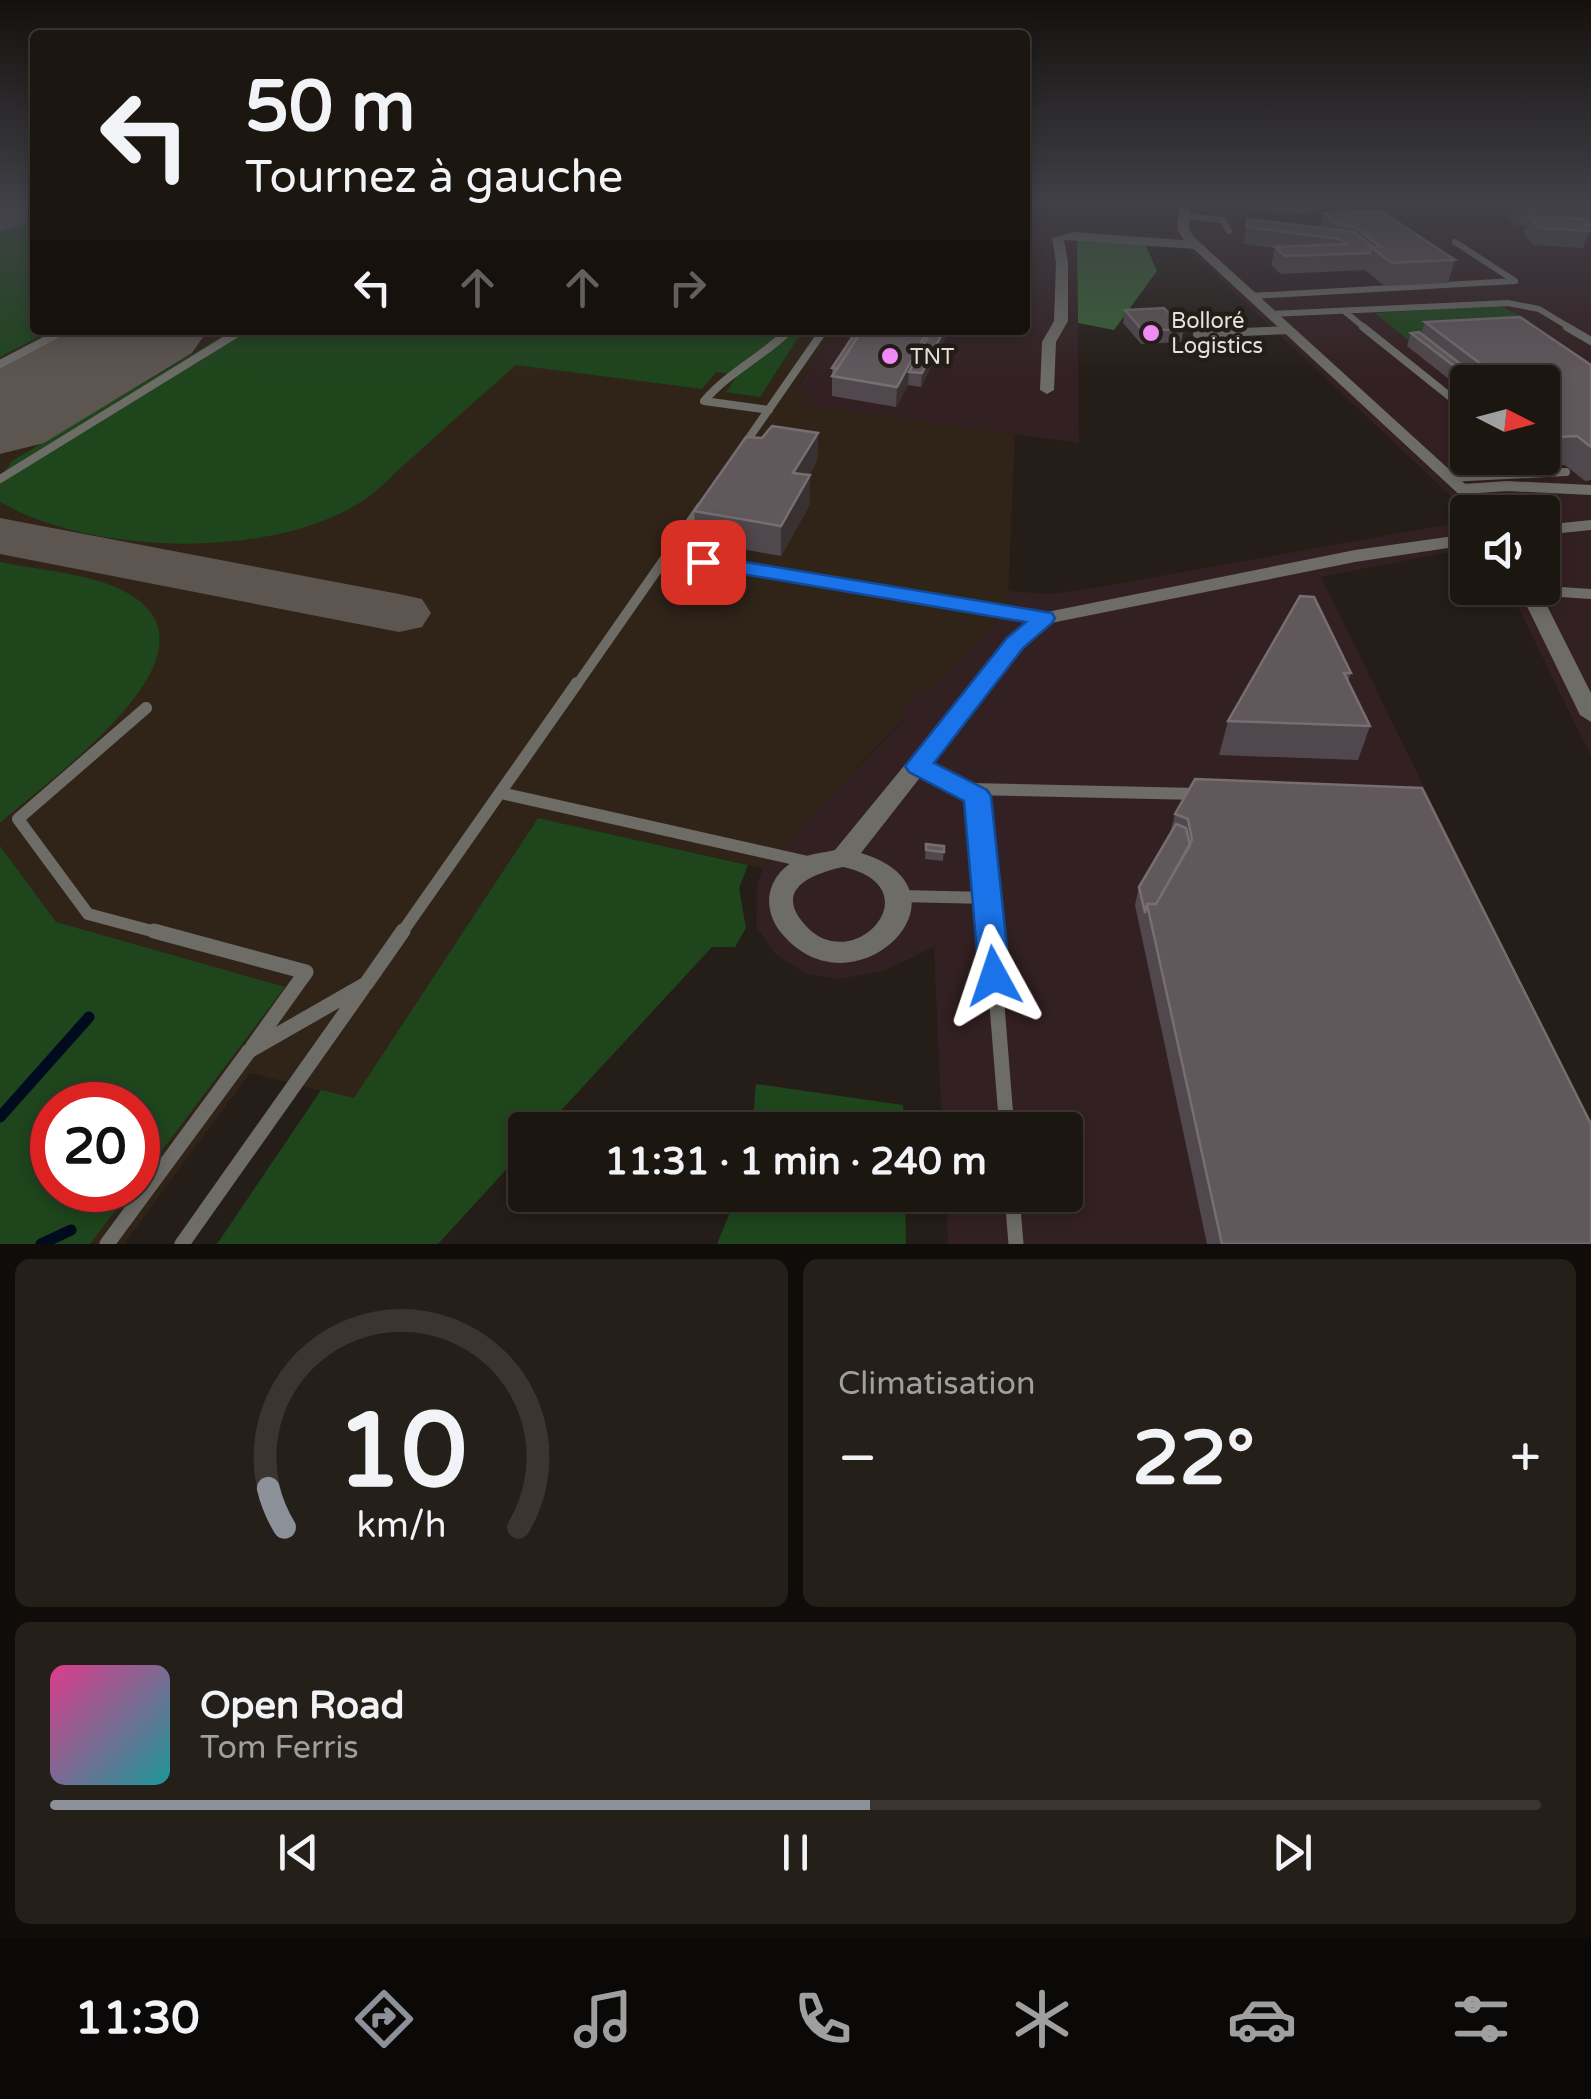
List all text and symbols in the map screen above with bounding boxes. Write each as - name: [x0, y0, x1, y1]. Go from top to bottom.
- text: 50 m: [245, 66, 415, 150]
- icon: left: [80, 70, 210, 200]
- text: Tournez à gauche: [245, 151, 623, 205]
- icon: left: [345, 260, 400, 315]
- icon: ahead: [450, 260, 505, 315]
- icon: ahead: [555, 260, 610, 315]
- icon: right: [660, 260, 715, 315]
- place label: Bolloré Logistics: [1171, 308, 1263, 359]
- marker: Bolloré Logistics: [1140, 322, 1162, 344]
- place label: TNT: [910, 344, 955, 370]
- marker: TNT: [879, 345, 901, 367]
- north arrow: [1450, 365, 1560, 475]
- map controls: [1450, 365, 1560, 605]
- button: sound: [1450, 495, 1560, 605]
- pin: [661, 520, 746, 605]
- icon: arrive: [676, 535, 731, 590]
- position arrow: [942, 924, 1046, 1028]
- speed limit sign: 20: [30, 1082, 160, 1212]
- text: 11:31 · 1 min · 240 m: [604, 1139, 987, 1185]
- text: Climatisation: [838, 1365, 1035, 1403]
- text: 10: [336, 1390, 467, 1515]
- text: 22°: [1132, 1414, 1255, 1504]
- text: −: [838, 1426, 877, 1492]
- text: +: [1510, 1426, 1541, 1492]
- text: km/h: [357, 1504, 446, 1547]
- text: Open Road: [200, 1683, 405, 1729]
- text: Tom Ferris: [200, 1729, 359, 1767]
- icon: previous: [271, 1825, 326, 1880]
- icon: pause: [768, 1825, 823, 1880]
- icon: next: [1265, 1825, 1320, 1880]
- icon: directions: [349, 1984, 419, 2054]
- icon: music: [568, 1984, 638, 2054]
- icon: phone: [788, 1984, 858, 2054]
- icon: climate: [1007, 1984, 1077, 2054]
- icon: car: [1227, 1984, 1297, 2054]
- icon: filters: [1446, 1984, 1516, 2054]
- text: 11:30: [75, 1992, 199, 2046]

